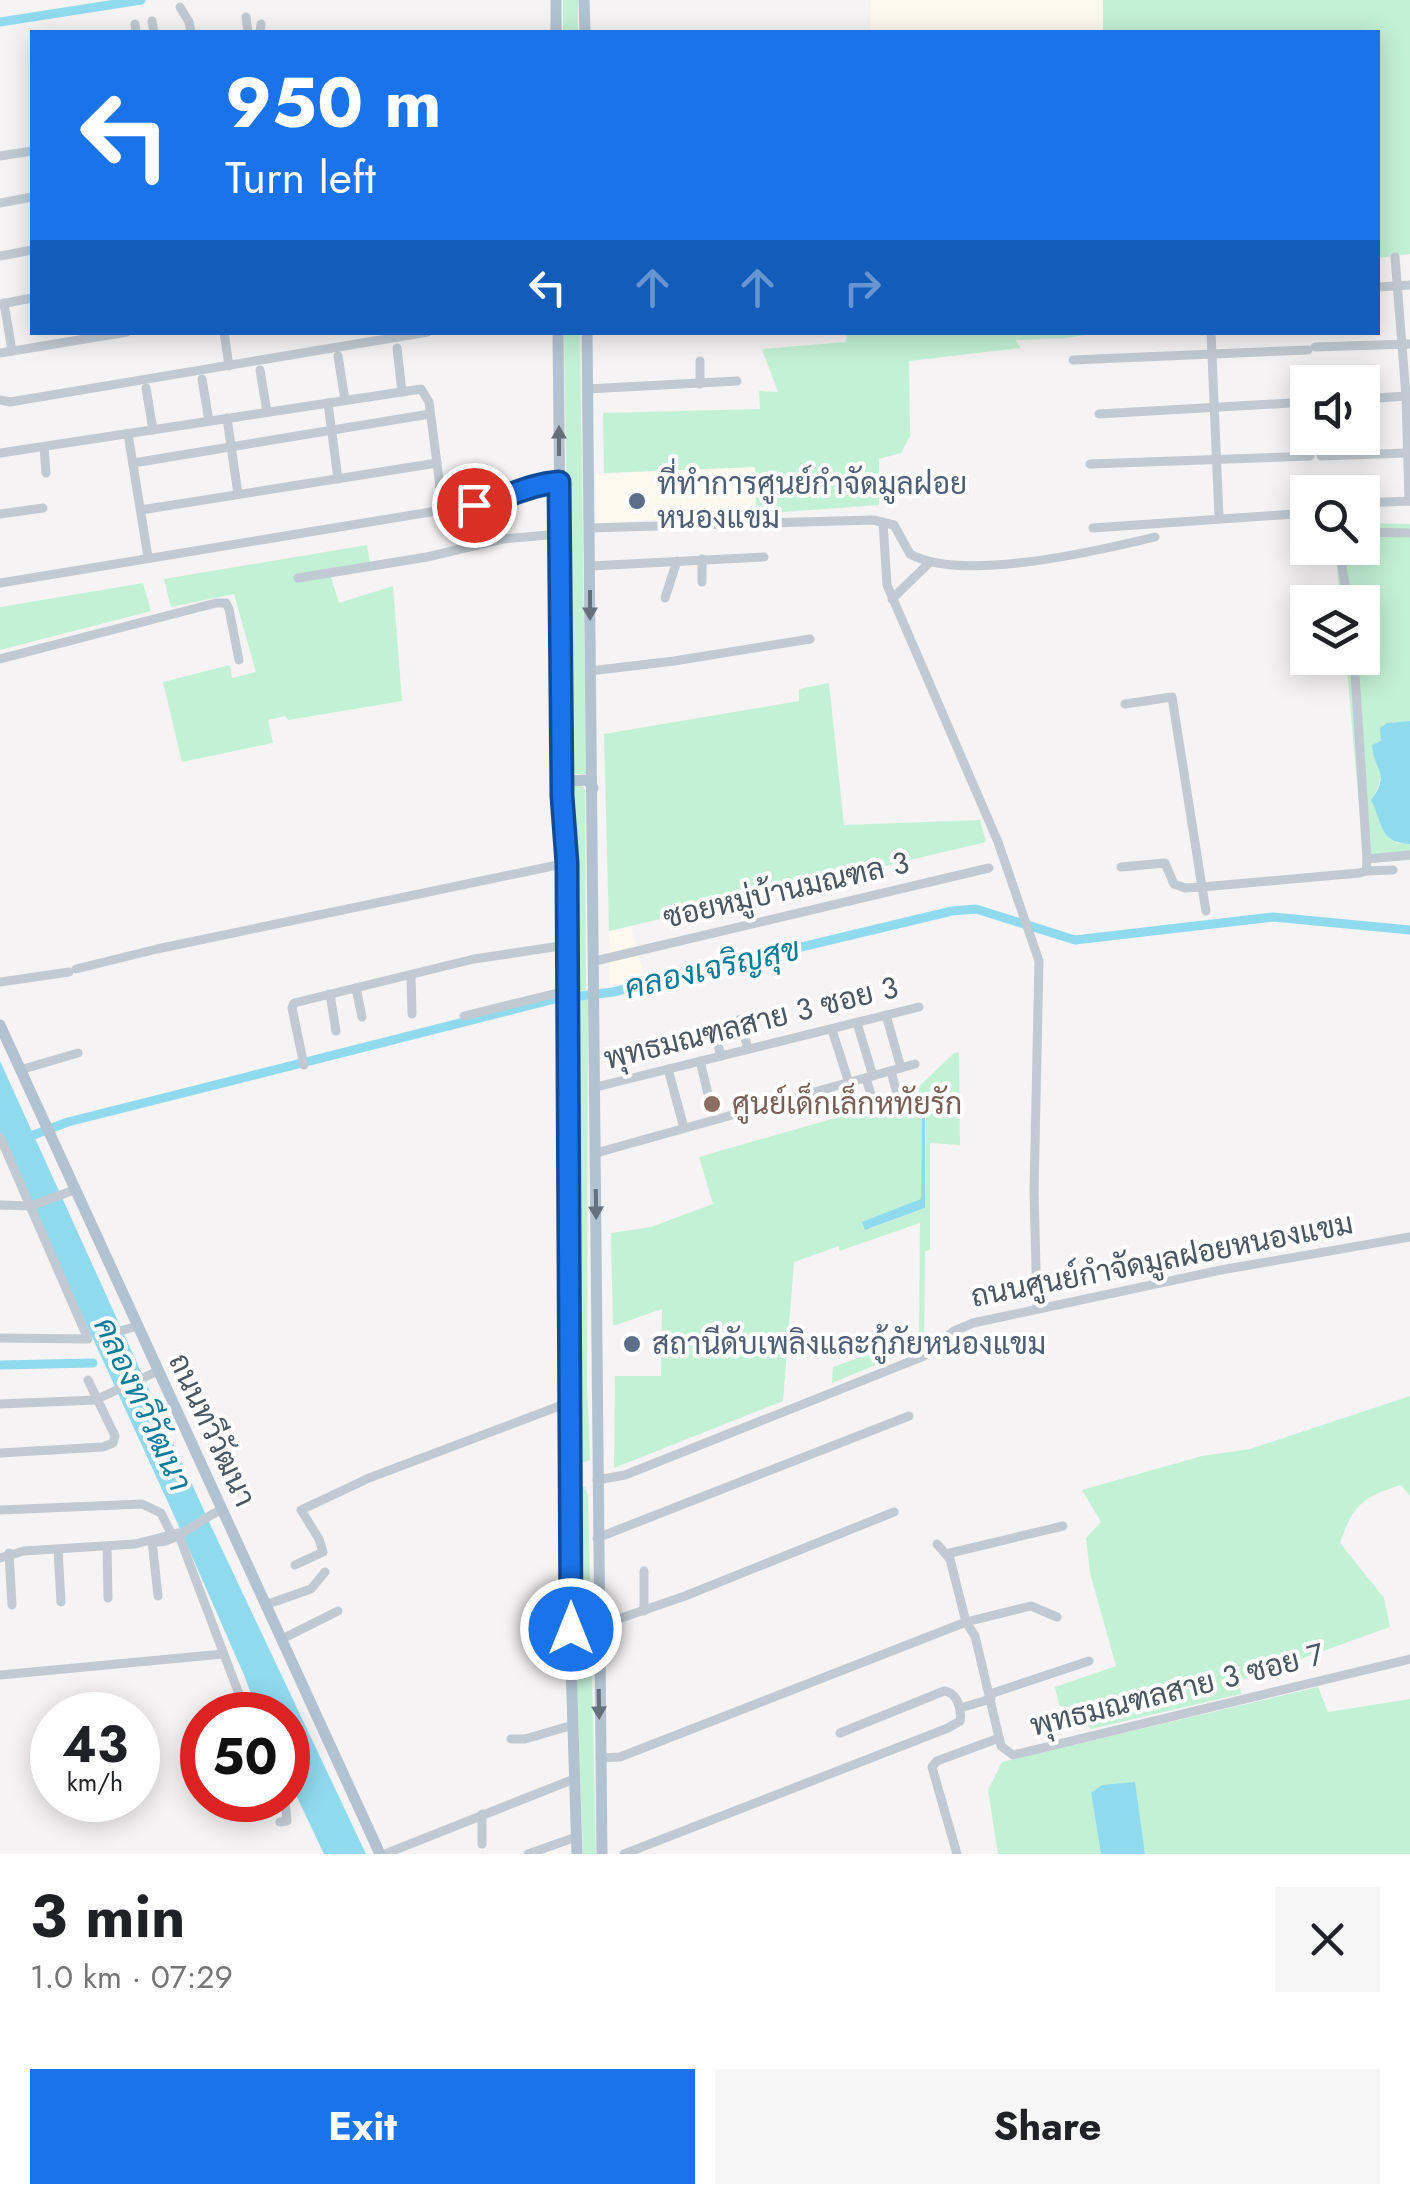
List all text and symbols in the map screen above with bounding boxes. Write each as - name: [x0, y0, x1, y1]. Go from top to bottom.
- text: 950 m: [225, 52, 442, 153]
- icon: left: [60, 70, 190, 200]
- text: Turn left: [225, 145, 376, 210]
- icon: left: [520, 260, 575, 315]
- icon: ahead: [625, 260, 680, 315]
- icon: ahead: [730, 260, 785, 315]
- icon: right: [835, 260, 890, 315]
- map controls: [1290, 365, 1380, 675]
- button: sound: [1290, 365, 1380, 455]
- one-way arrow: [551, 425, 567, 457]
- place label: ที่ทำการศูนย์กำจัดมูลฝอย หนองแขม: [657, 458, 967, 539]
- pin: [432, 463, 517, 548]
- button: search: [1290, 475, 1380, 565]
- icon: arrive: [447, 478, 502, 533]
- marker: ที่ทำการศูนย์กำจัดมูลฝอย หนองแขม: [626, 490, 648, 512]
- button: layers: [1290, 585, 1380, 675]
- one-way arrow: [582, 589, 598, 621]
- street label: ซอยหมู่บ้านมณฑล 3: [659, 840, 913, 939]
- water label: คลองเจริญสุข: [620, 926, 804, 1010]
- street label: พุทธมณฑลสาย 3 ซอย 3: [599, 965, 902, 1080]
- place label: ศูนย์เด็กเล็กหทัยรัก: [732, 1082, 962, 1125]
- marker: ศูนย์เด็กเล็กหทัยรัก: [701, 1093, 723, 1115]
- one-way arrow: [589, 1189, 605, 1221]
- street label: ถนนศูนย์กำจัดมูลฝอยหนองแขม: [967, 1201, 1357, 1318]
- water label: คลองทวีวัฒนา: [83, 1309, 203, 1499]
- place label: สถานีดับเพลิงและกู้ภัยหนองแขม: [652, 1322, 1046, 1365]
- marker: สถานีดับเพลิงและกู้ภัยหนองแขม: [621, 1333, 643, 1355]
- street label: ถนนทวีวัฒนา: [158, 1346, 267, 1513]
- position arrow: [519, 1577, 623, 1681]
- street label: พุทธมณฑลสาย 3 ซอย 7: [1026, 1632, 1328, 1747]
- one-way arrow: [591, 1689, 607, 1721]
- speed limit sign: 50: [180, 1692, 310, 1822]
- text: 43: [62, 1708, 128, 1781]
- text: km/h: [67, 1764, 123, 1800]
- text: 3 min: [30, 1873, 186, 1960]
- button: close: [1275, 1887, 1380, 1992]
- text: 1.0 km · 07:29: [30, 1954, 233, 2000]
- button: Exit: [30, 2069, 695, 2184]
- button: Share: [715, 2069, 1380, 2184]

